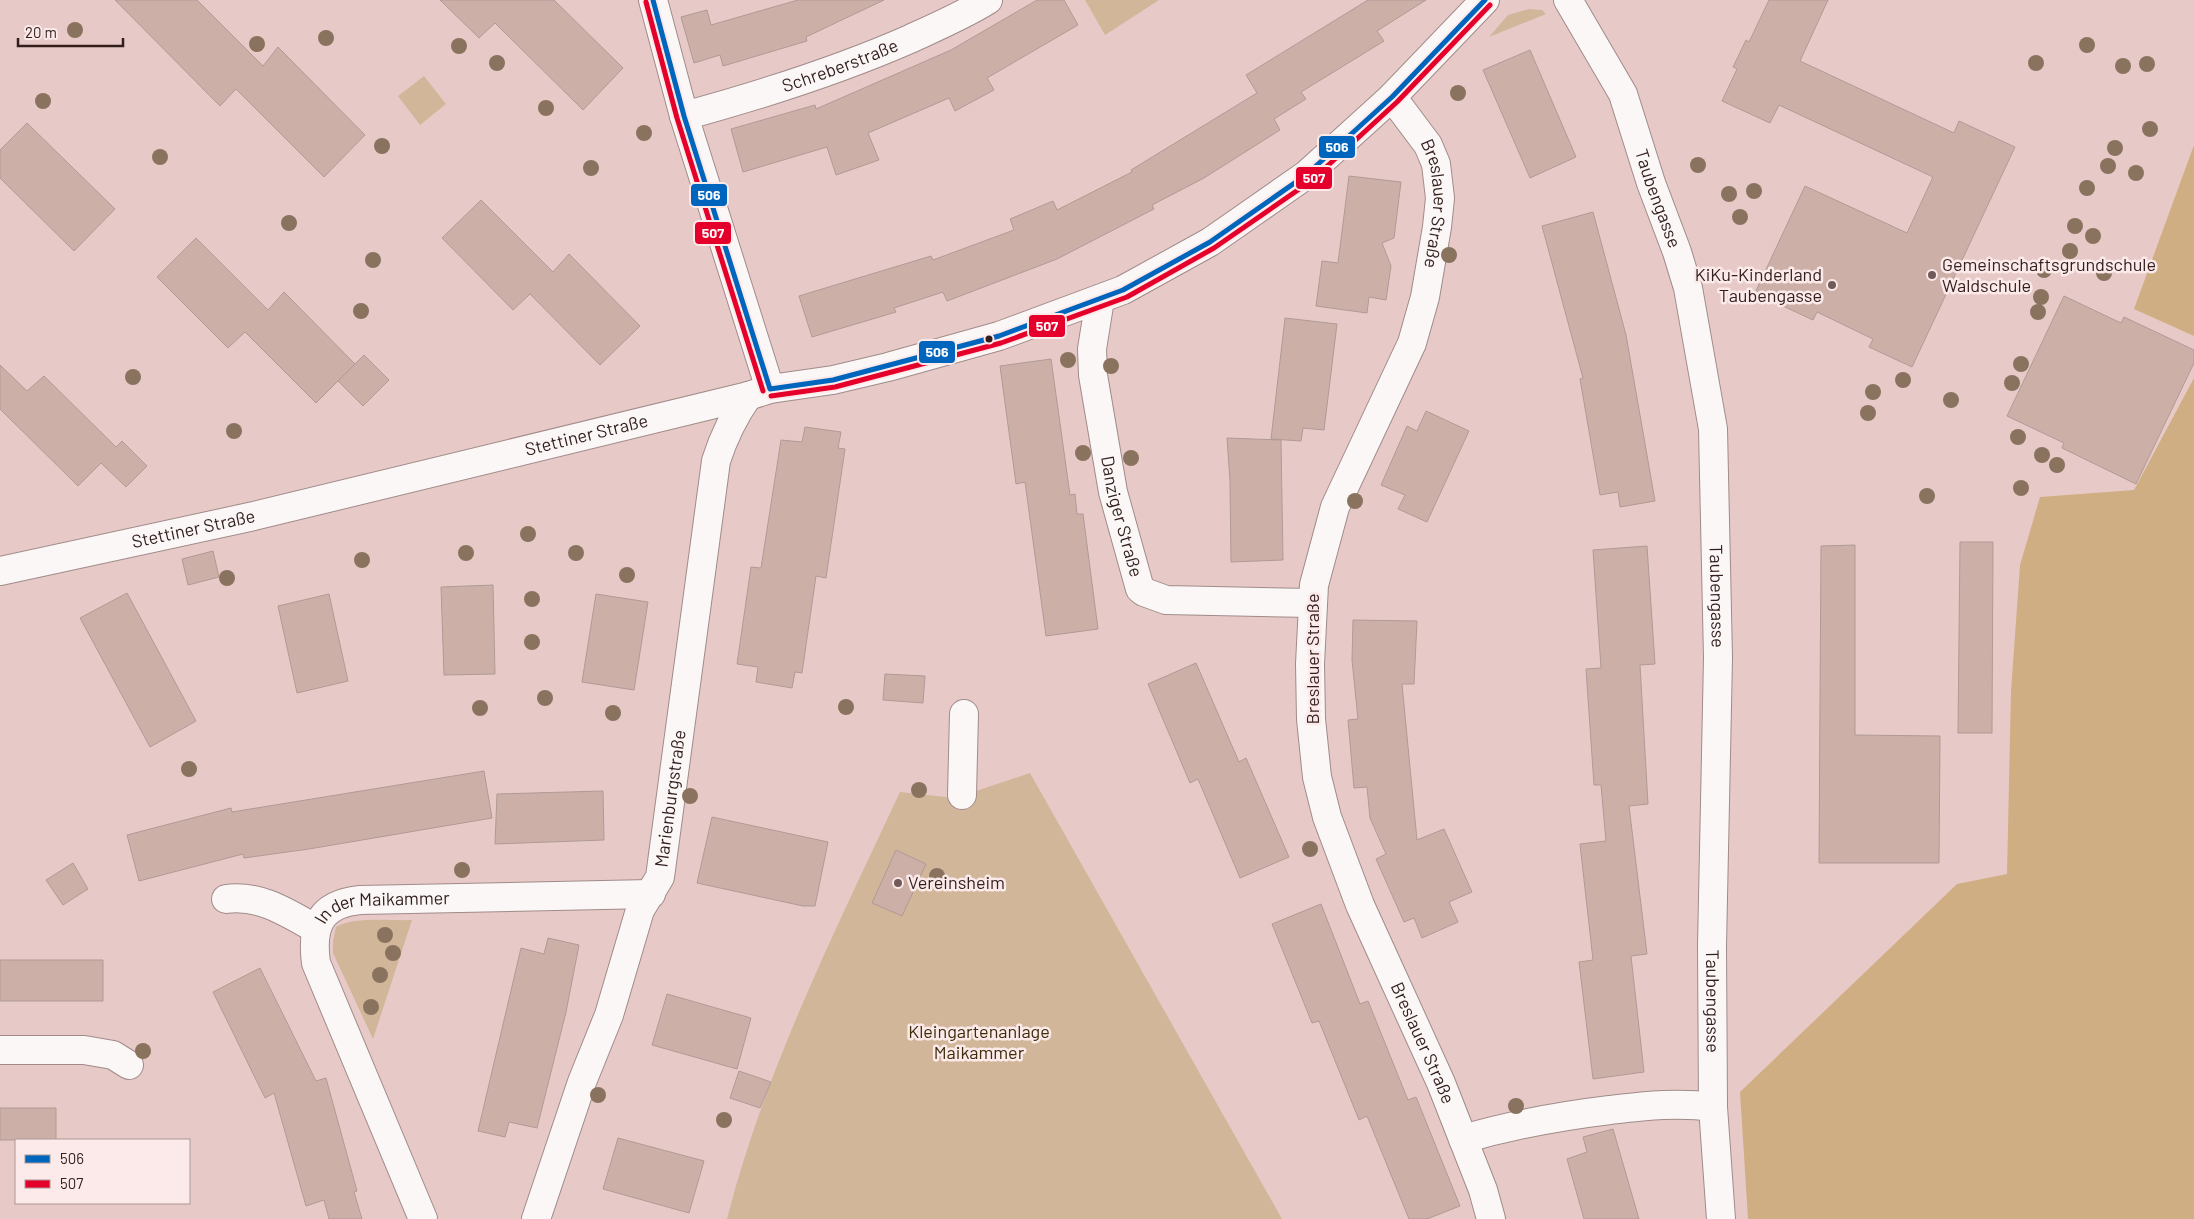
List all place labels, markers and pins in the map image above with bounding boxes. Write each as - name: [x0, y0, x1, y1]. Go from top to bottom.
- place label: Gemeinschaftsgrundschule Waldschule: [1942, 253, 2156, 296]
- place label: KiKu-Kinderland Taubengasse: [1695, 263, 1822, 306]
- marker: Gemeinschaftsgrundschule Waldschule: [1926, 269, 1938, 281]
- marker: KiKu-Kinderland Taubengasse: [1826, 279, 1838, 291]
- unlabelled marker: [984, 334, 994, 344]
- place label: Vereinsheim: [908, 871, 1005, 893]
- marker: Vereinsheim: [892, 877, 904, 889]

